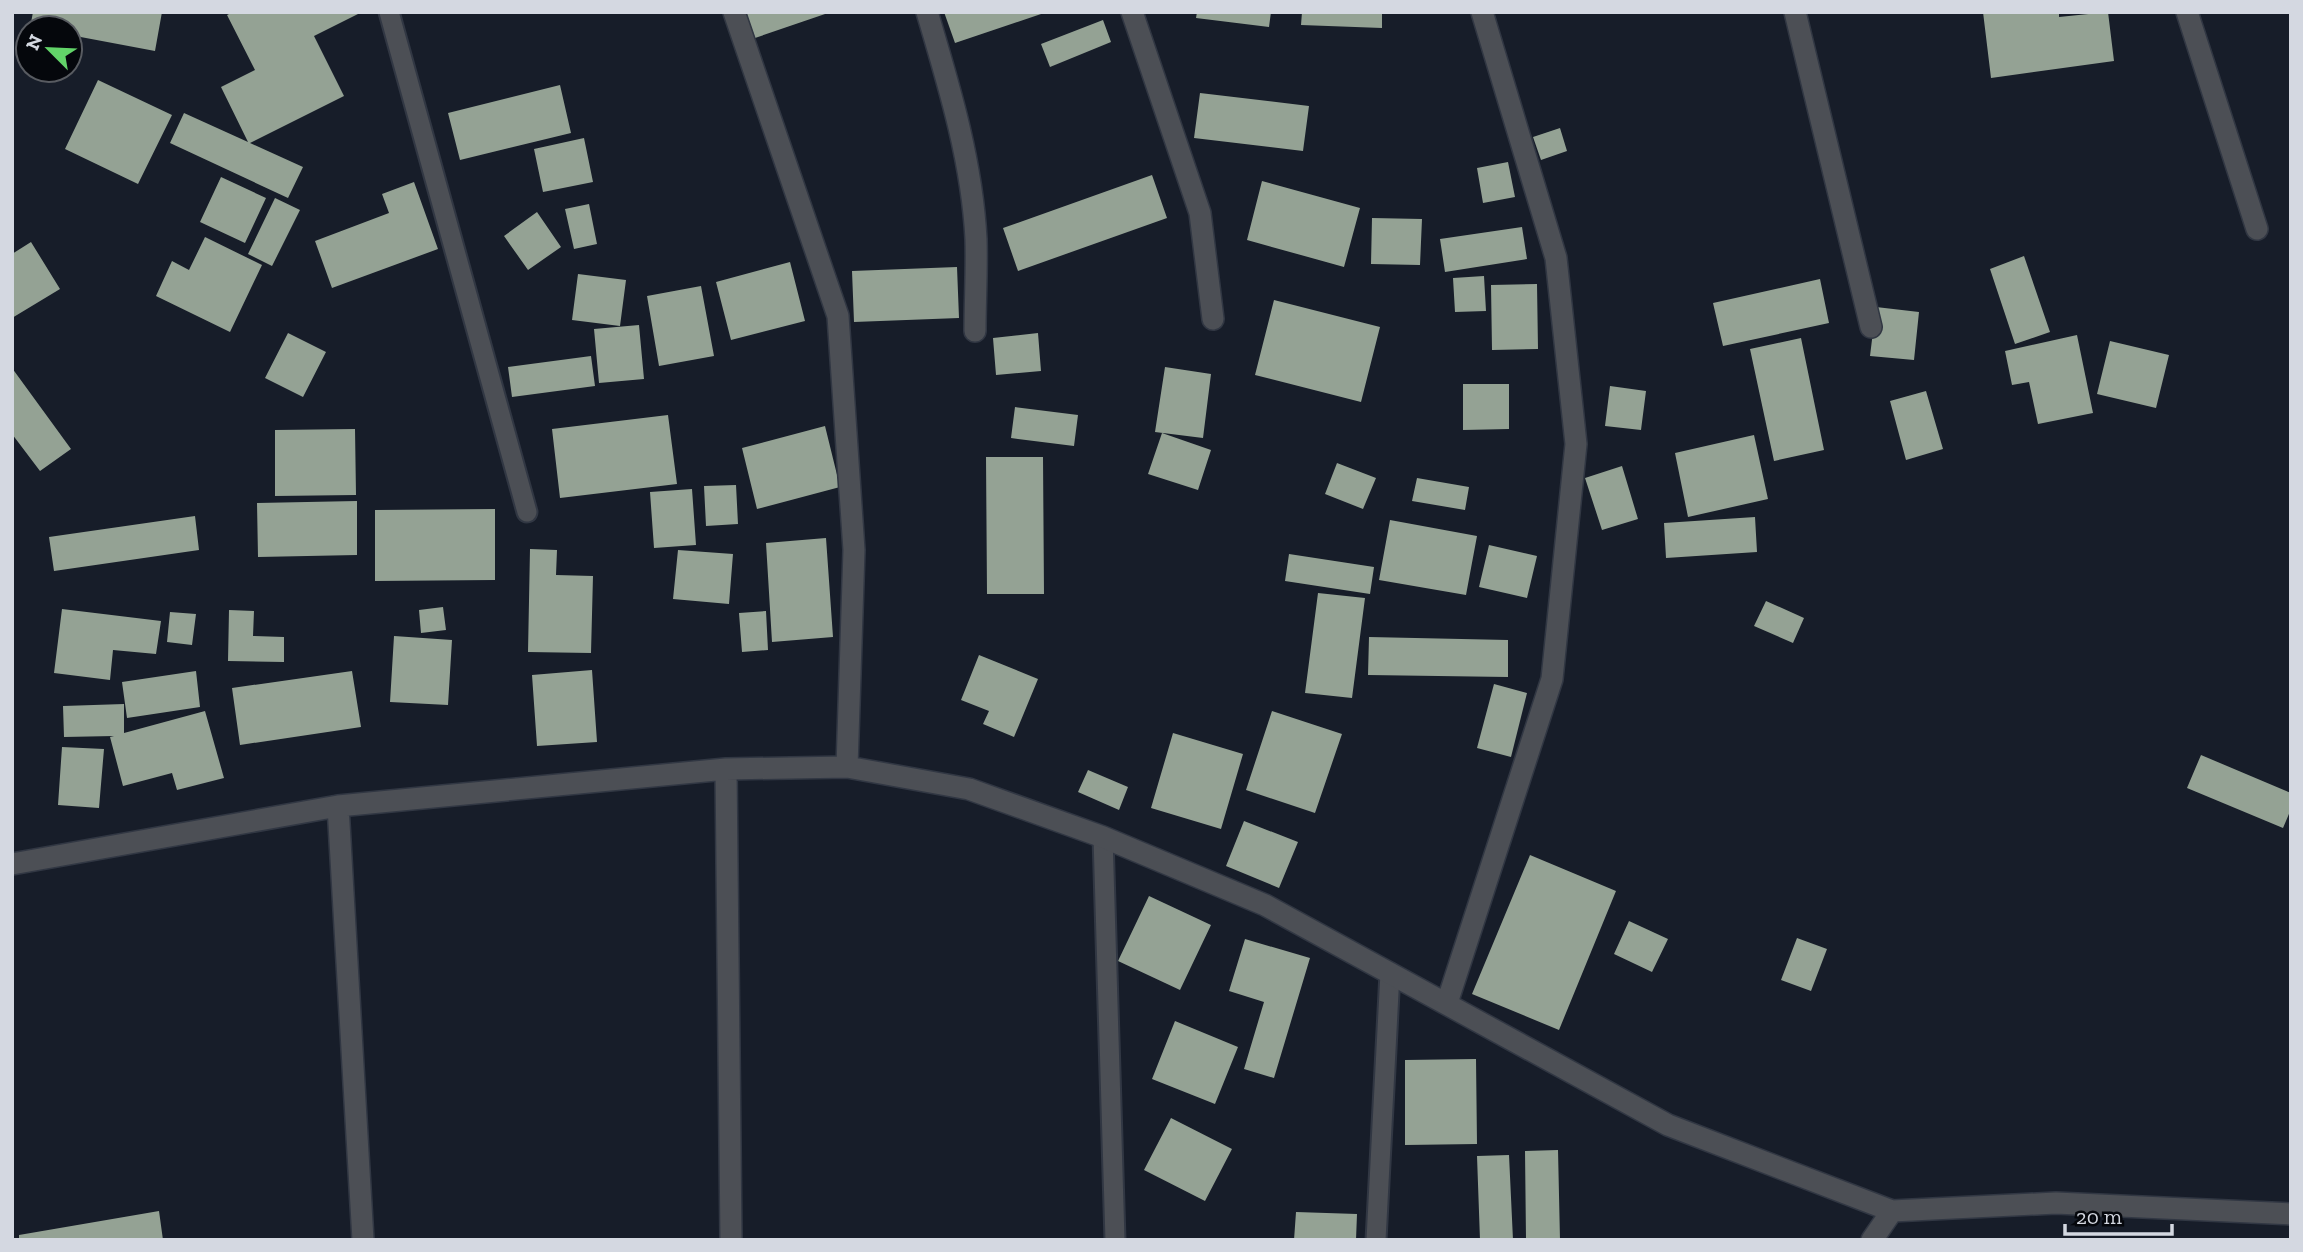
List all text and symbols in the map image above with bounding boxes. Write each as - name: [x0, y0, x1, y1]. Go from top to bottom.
- north arrow: [14, 14, 84, 84]
- text: N: [20, 31, 47, 54]
- scale bar: [2065, 1192, 2172, 1236]
- text: 20 m: [2076, 1204, 2122, 1229]

